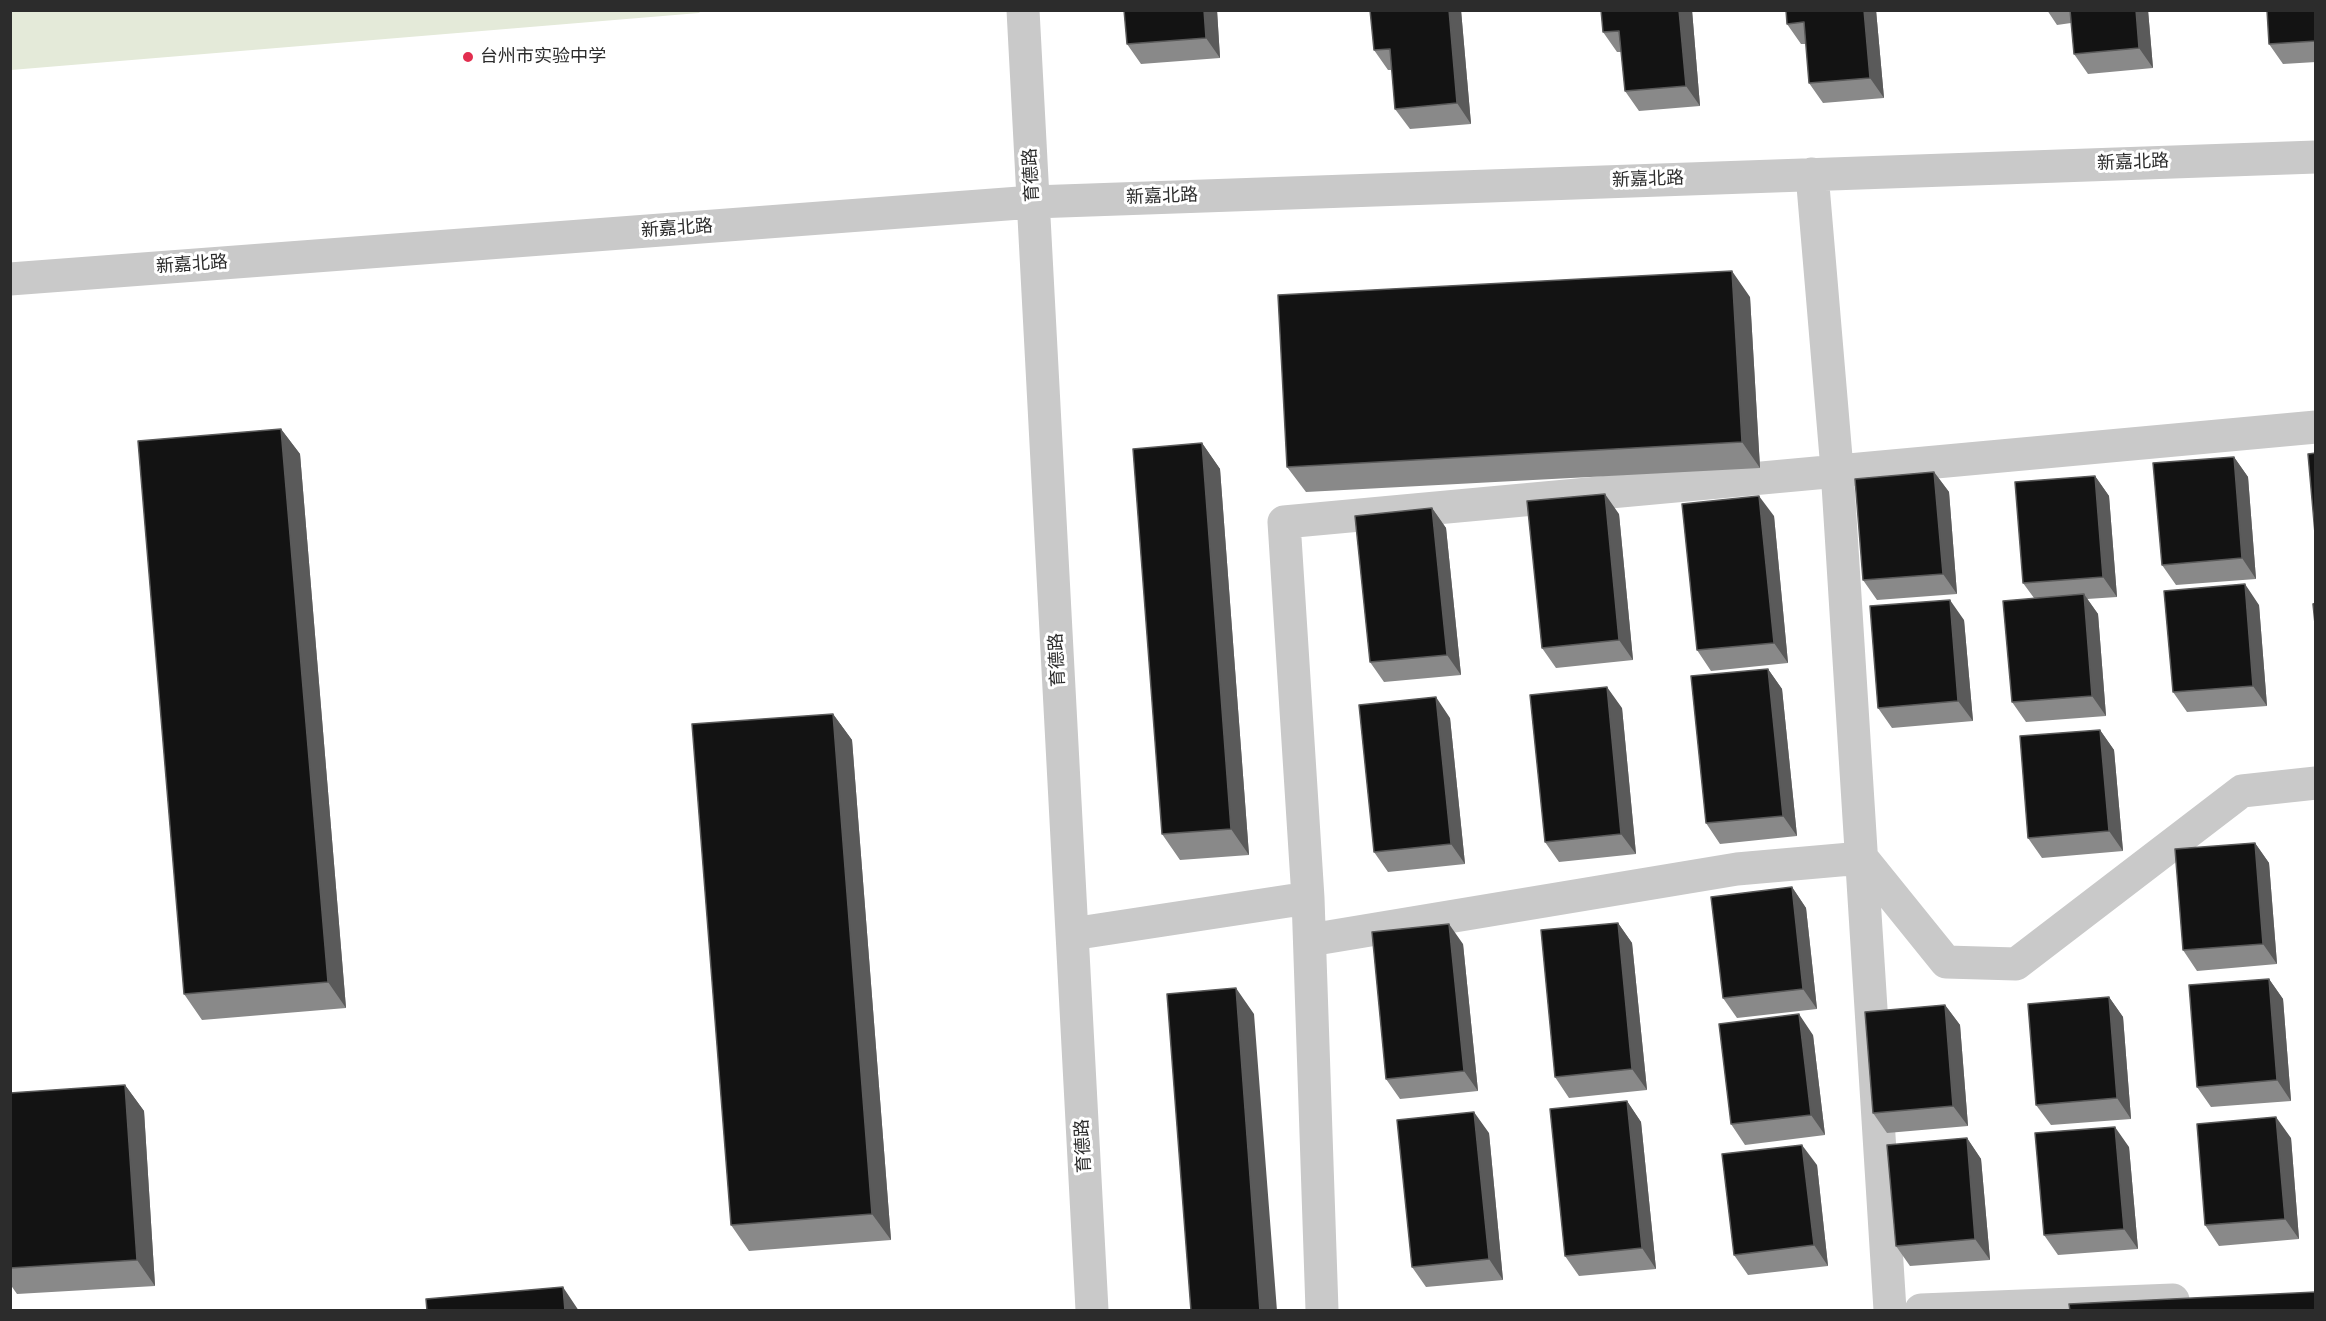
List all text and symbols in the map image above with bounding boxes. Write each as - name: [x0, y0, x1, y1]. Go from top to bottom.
- place label: 台州市实验中学: [480, 46, 606, 68]
- marker: 台州市实验中学: [461, 50, 475, 64]
- street label: 育德路: [1020, 147, 1044, 203]
- street label: 新嘉北路: [2097, 151, 2169, 175]
- street label: 新嘉北路: [1612, 168, 1684, 192]
- street label: 新嘉北路: [1126, 185, 1198, 209]
- street label: 新嘉北路: [640, 216, 714, 242]
- street label: 新嘉北路: [155, 252, 229, 278]
- street label: 育德路: [1046, 632, 1070, 688]
- street label: 育德路: [1072, 1118, 1096, 1174]

